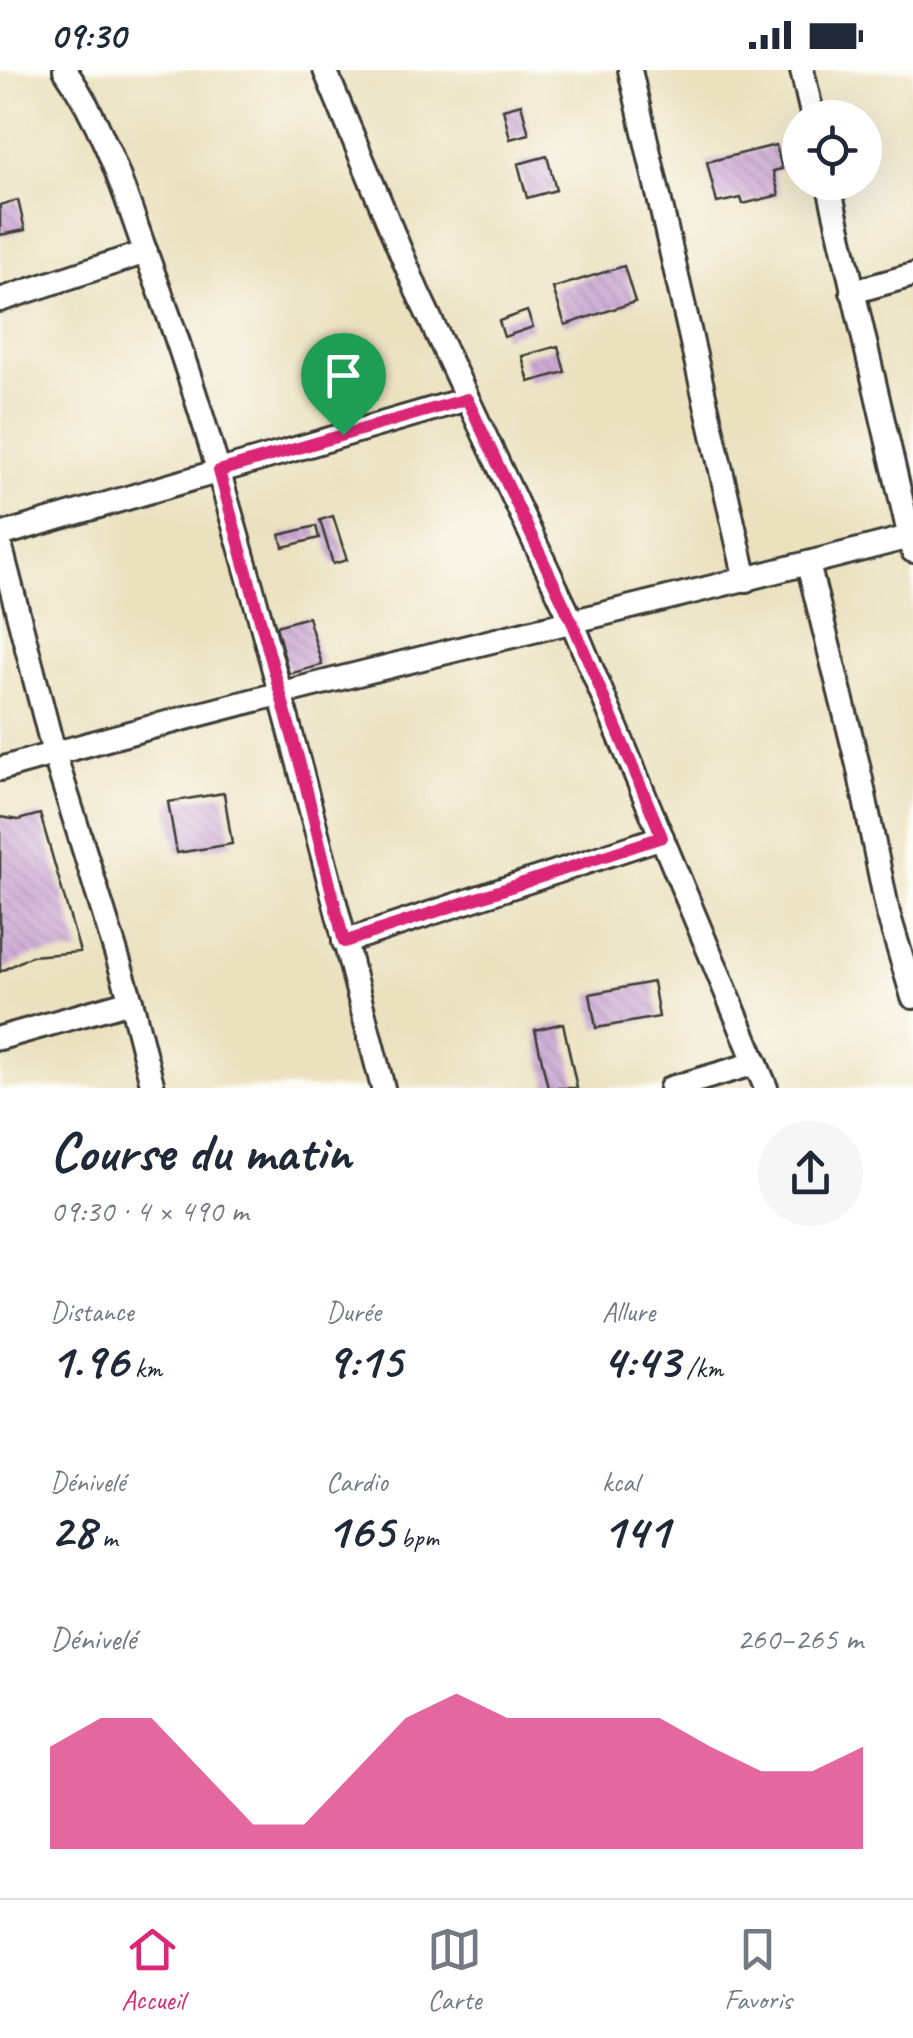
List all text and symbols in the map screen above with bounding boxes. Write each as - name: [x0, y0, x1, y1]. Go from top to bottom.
- text: 09:30: [50, 12, 125, 59]
- map controls: [782, 100, 882, 200]
- button: locate: [782, 100, 882, 200]
- pin: [301, 333, 386, 436]
- icon: arrive: [316, 348, 371, 403]
- text: Course du matin: [50, 1117, 351, 1187]
- button: share: [758, 1121, 863, 1226]
- text: 09:30 · 4 × 490 m: [50, 1190, 248, 1231]
- text: Distance: [50, 1294, 134, 1329]
- text: Durée: [326, 1294, 381, 1329]
- text: Allure: [602, 1294, 655, 1329]
- text: 1.96: [50, 1329, 128, 1392]
- text: 9:15: [326, 1329, 402, 1392]
- text: 4:43: [602, 1329, 679, 1392]
- text: km: [128, 1350, 162, 1385]
- text: /km: [679, 1350, 723, 1385]
- text: Dénivelé: [50, 1464, 125, 1499]
- text: Cardio: [326, 1464, 388, 1499]
- text: kcal: [602, 1464, 639, 1499]
- text: 28: [50, 1499, 95, 1562]
- text: 165: [326, 1499, 394, 1562]
- text: 141: [602, 1499, 670, 1562]
- text: m: [95, 1520, 117, 1555]
- text: bpm: [394, 1520, 439, 1555]
- text: Dénivelé: [50, 1618, 136, 1659]
- text: 260–265 m: [737, 1618, 863, 1659]
- tab: Accueil: [121, 1922, 184, 2017]
- tab: Carte: [427, 1922, 482, 2017]
- tab: Favoris: [724, 1922, 792, 2017]

